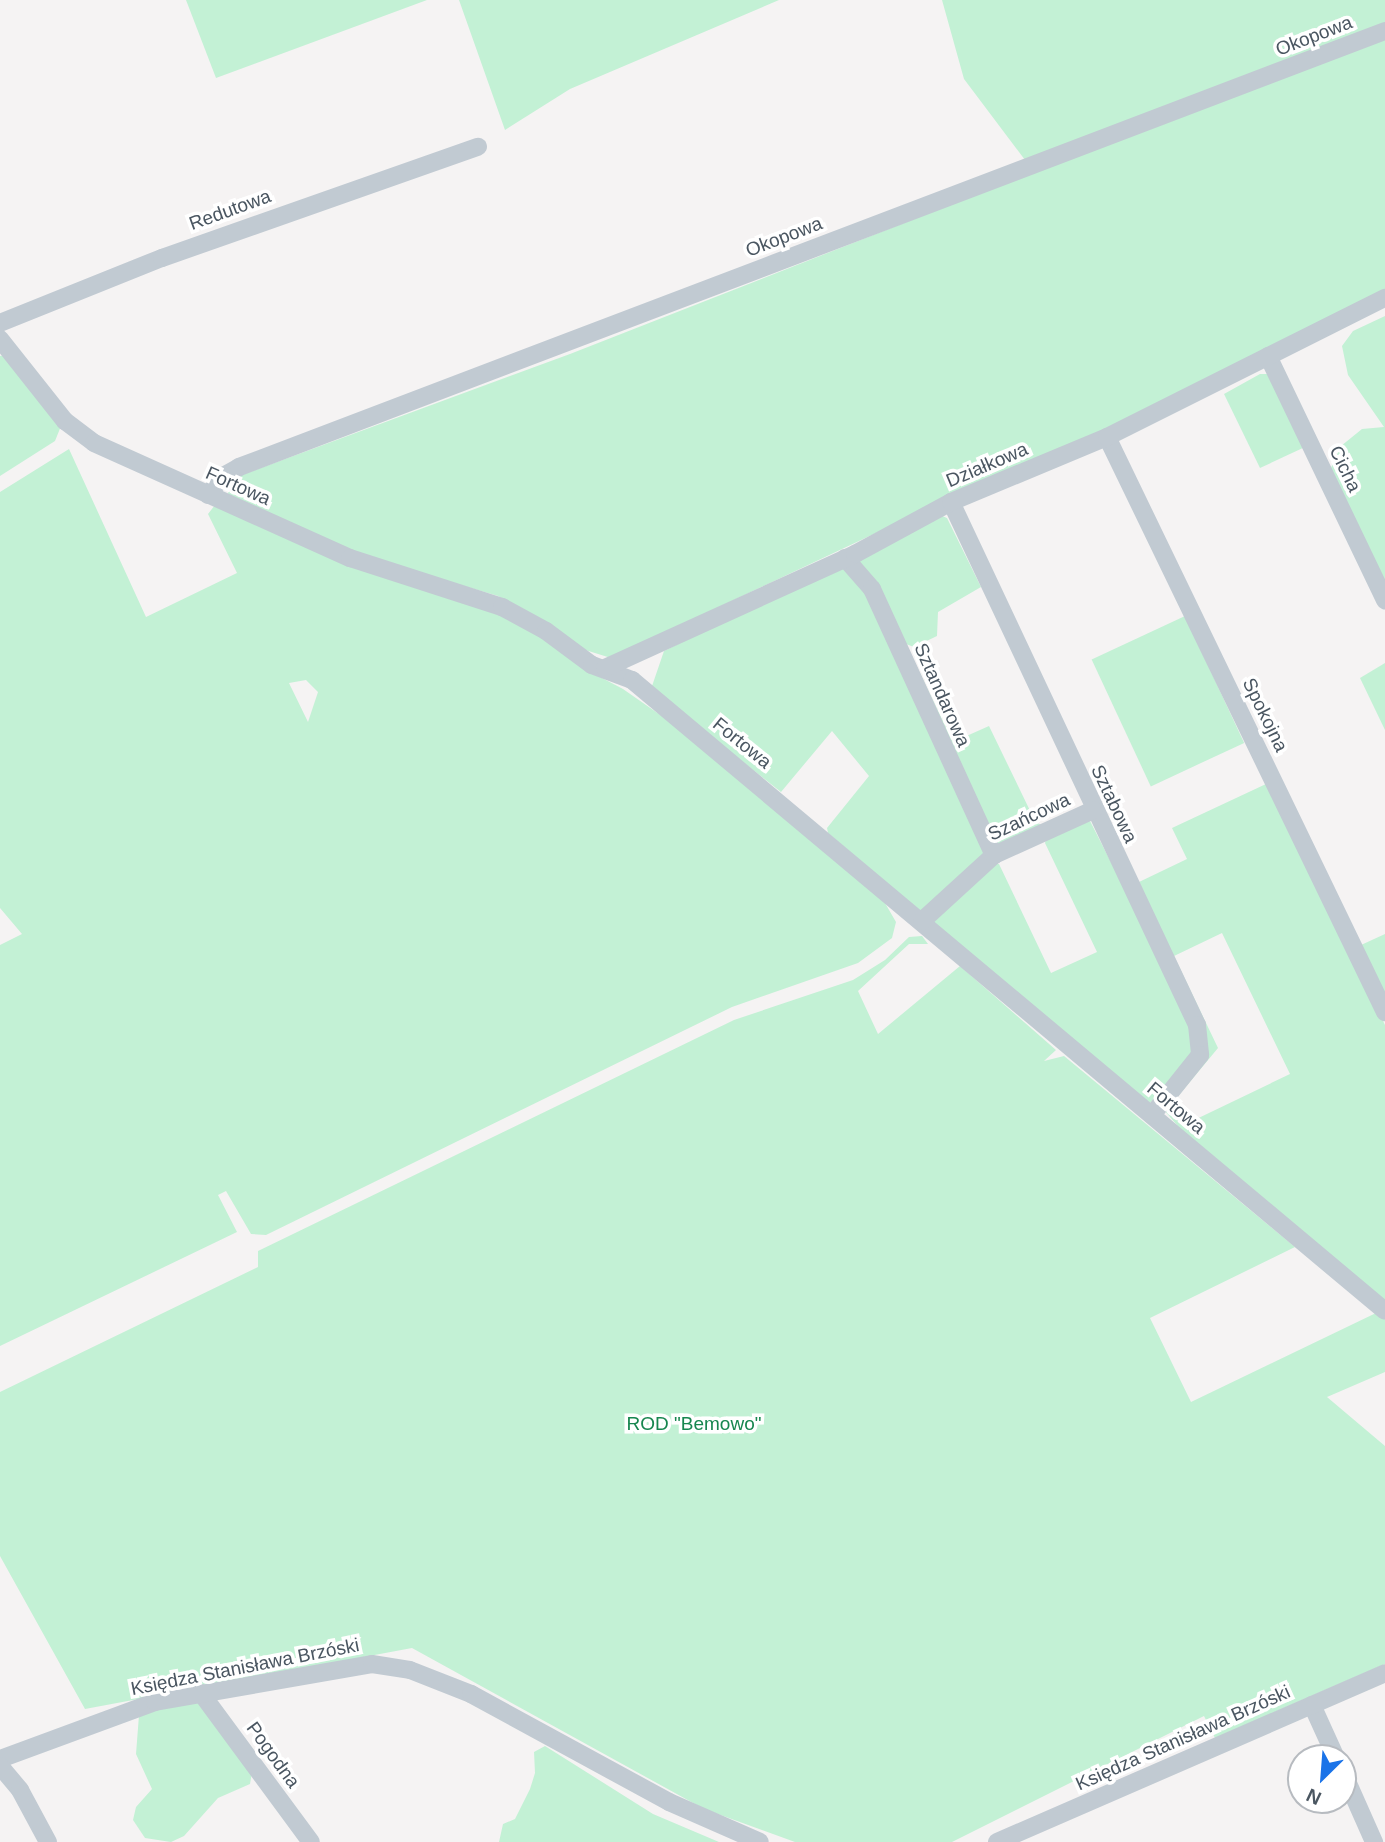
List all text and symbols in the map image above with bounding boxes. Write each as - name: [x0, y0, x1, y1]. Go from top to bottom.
- street label: Okopowa: [1272, 11, 1356, 61]
- street label: Redutowa: [186, 185, 274, 235]
- street label: Okopowa: [742, 212, 826, 262]
- street label: Działkowa: [943, 438, 1031, 492]
- street label: Cicha: [1324, 442, 1366, 496]
- street label: Fortowa: [202, 462, 274, 510]
- street label: Sztandarowa: [909, 640, 975, 750]
- street label: Spokojna: [1237, 674, 1293, 756]
- street label: Fortowa: [708, 713, 776, 773]
- street label: Sztabowa: [1086, 761, 1142, 847]
- street label: Szańcowa: [984, 788, 1074, 846]
- street label: Fortowa: [1142, 1077, 1210, 1139]
- park label: ROD "Bemowo": [627, 1413, 761, 1435]
- street label: Księdza Stanisława Brzóski: [129, 1634, 361, 1700]
- street label: Księdza Stanisława Brzóski: [1072, 1680, 1294, 1796]
- street label: Pogodna: [241, 1718, 305, 1792]
- north arrow: [1287, 1744, 1357, 1814]
- text: N: [1303, 1784, 1324, 1809]

